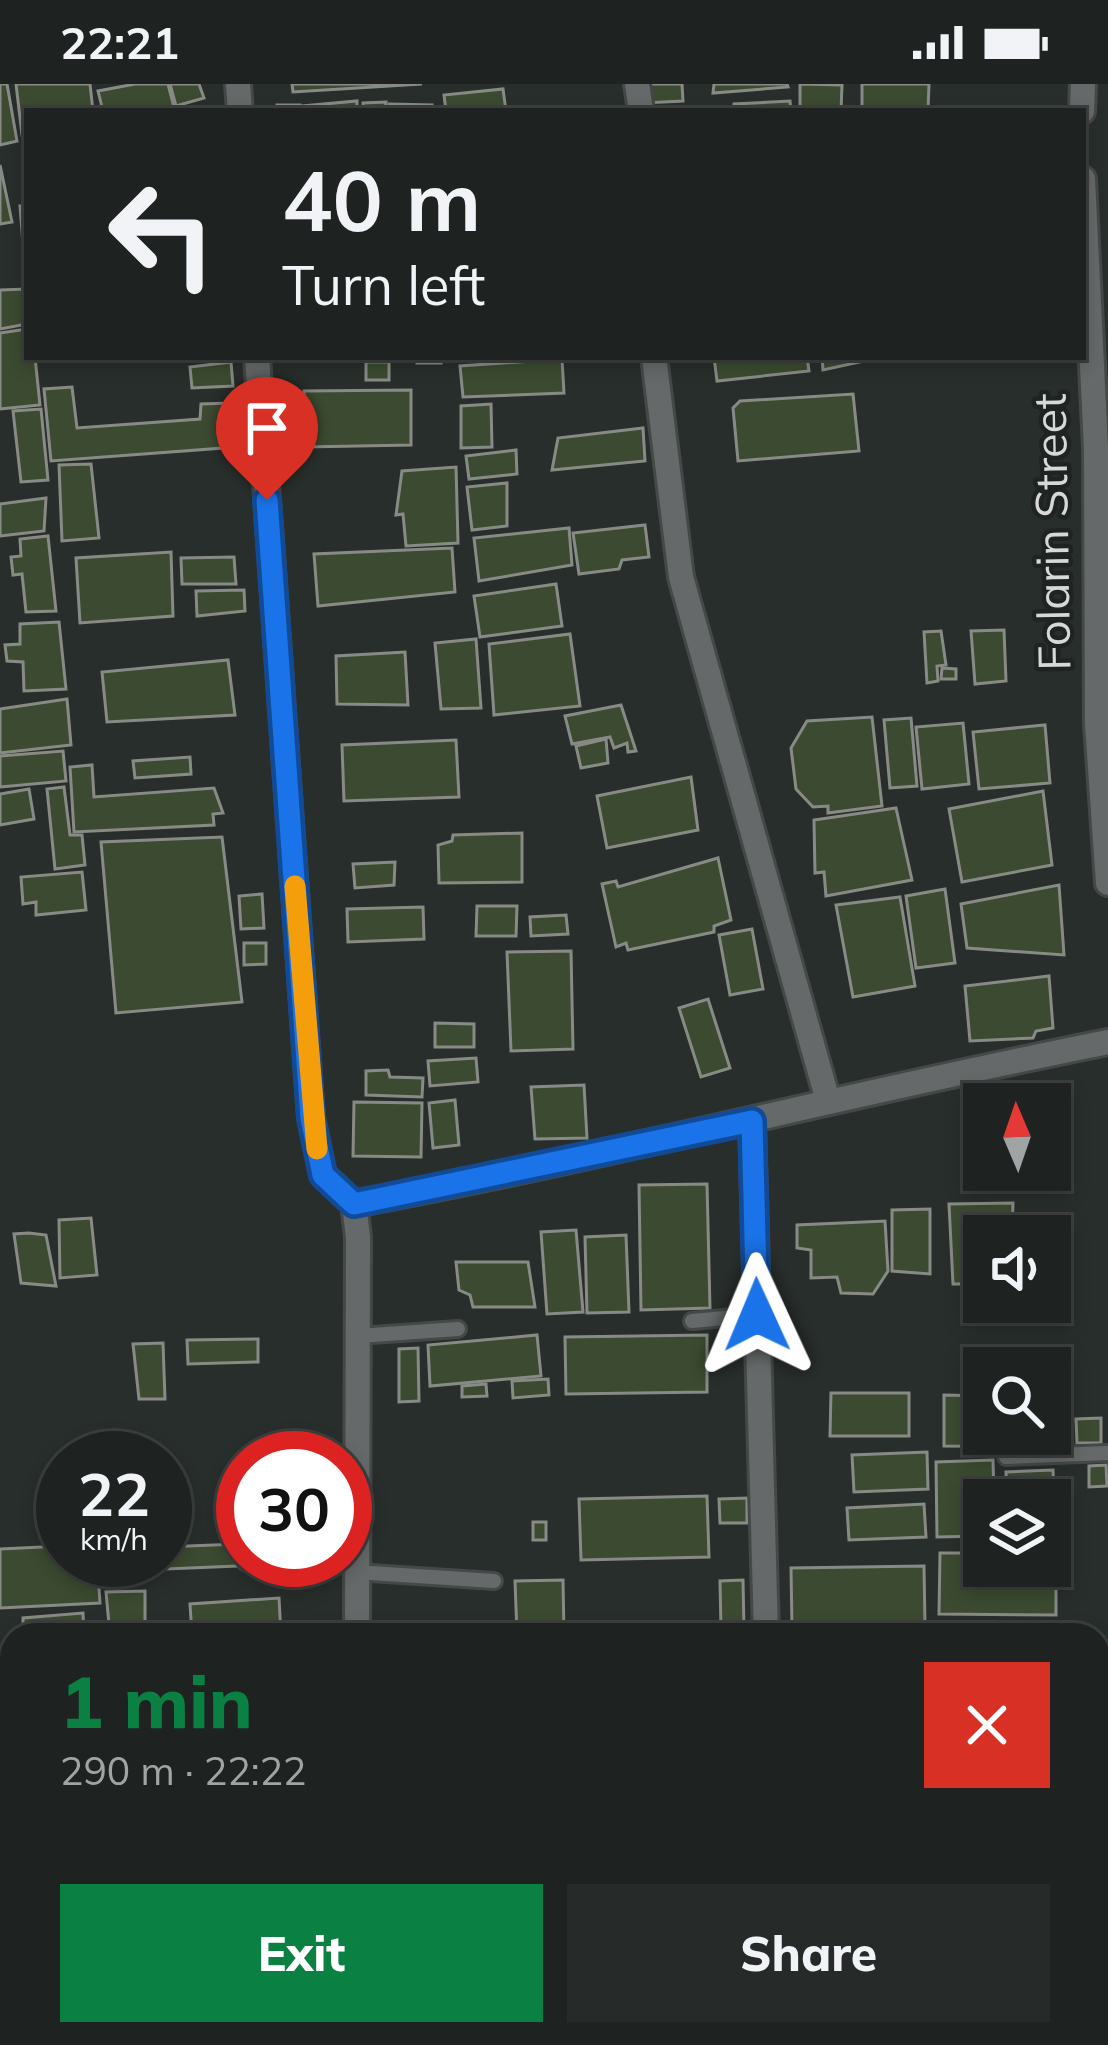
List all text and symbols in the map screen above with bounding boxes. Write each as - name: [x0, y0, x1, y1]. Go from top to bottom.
- text: 22:21: [60, 14, 179, 70]
- text: 40 m: [282, 147, 481, 252]
- icon: left: [84, 156, 240, 312]
- text: Turn left: [282, 251, 485, 319]
- pin: [216, 377, 318, 500]
- street label: Folarin Street: [1021, 393, 1081, 671]
- icon: arrive: [234, 395, 300, 461]
- north arrow: [963, 1083, 1071, 1191]
- map controls: [963, 1083, 1071, 1587]
- button: sound: [963, 1215, 1071, 1323]
- position arrow: [694, 1252, 820, 1378]
- button: search: [963, 1347, 1071, 1455]
- speed limit sign: 30: [216, 1431, 372, 1587]
- text: 22: [78, 1456, 150, 1531]
- button: layers: [963, 1479, 1071, 1587]
- text: km/h: [80, 1520, 148, 1558]
- text: 1 min: [60, 1656, 253, 1746]
- button: close: [924, 1662, 1050, 1788]
- text: 290 m · 22:22: [60, 1746, 306, 1795]
- button: Exit: [60, 1884, 543, 2022]
- button: Share: [567, 1884, 1050, 2022]

